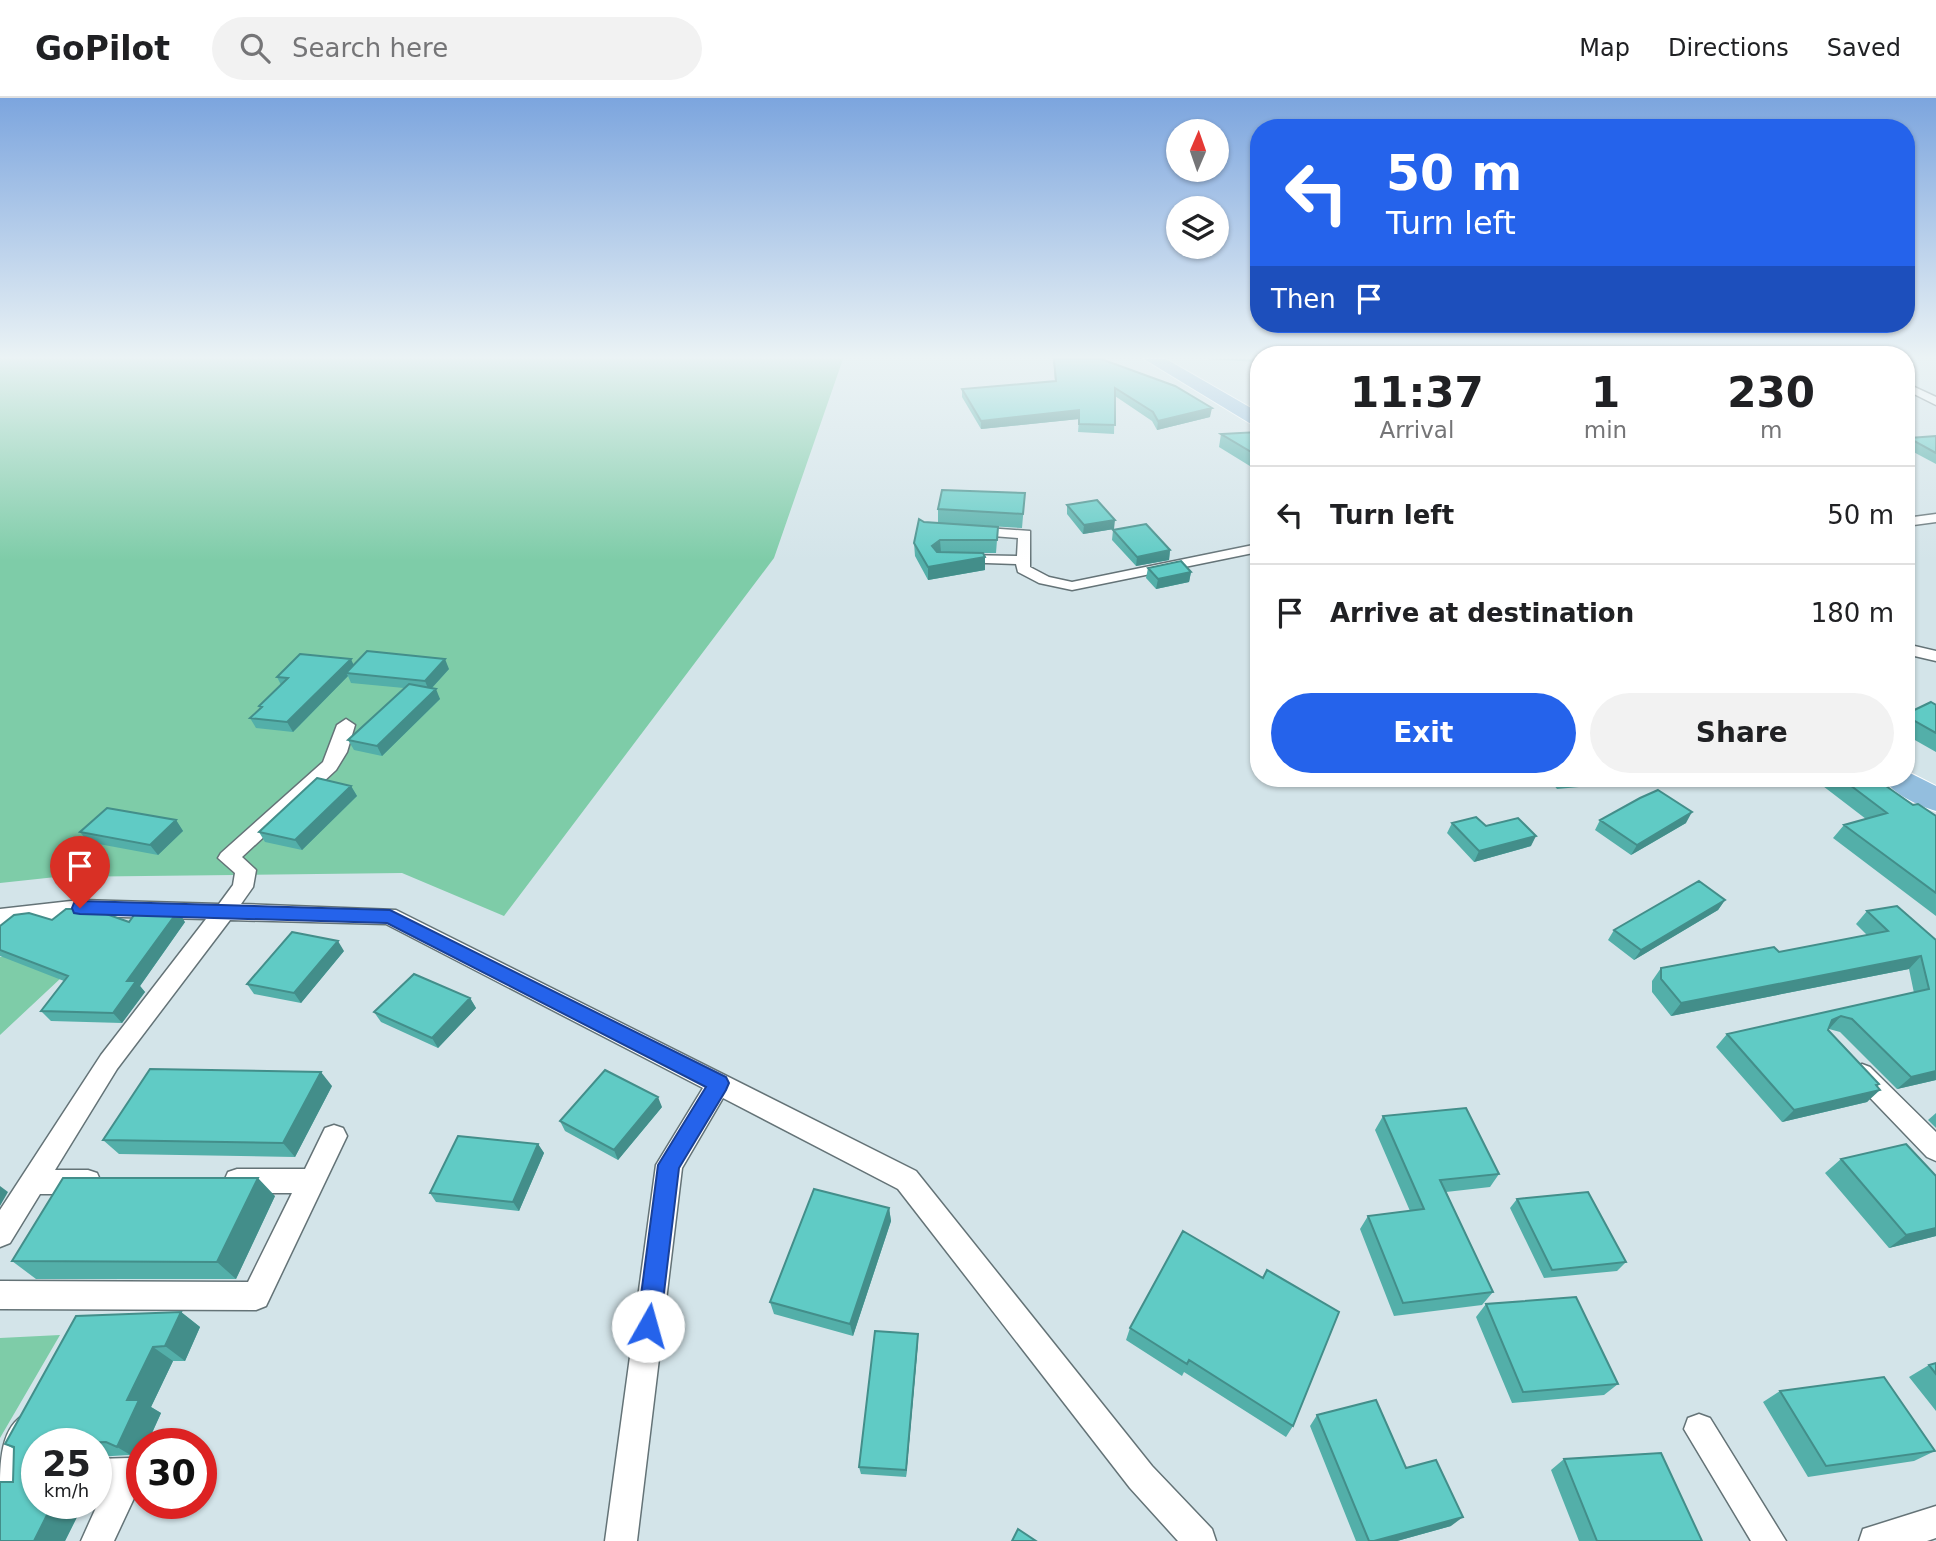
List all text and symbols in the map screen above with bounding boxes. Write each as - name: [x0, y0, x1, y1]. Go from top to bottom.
- search box: [212, 17, 702, 80]
- text: GoPilot: [35, 29, 170, 68]
- icon: search: [236, 29, 274, 67]
- text: Search here: [292, 33, 448, 63]
- text: Map: [1579, 34, 1630, 62]
- text: Directions: [1668, 34, 1789, 62]
- text: Saved: [1827, 34, 1901, 62]
- north arrow: [1166, 119, 1228, 182]
- map controls: [1166, 119, 1229, 259]
- text: 50 m: [1386, 145, 1522, 202]
- icon: left: [1271, 147, 1362, 238]
- button: layers: [1166, 196, 1229, 259]
- text: Turn left: [1386, 204, 1516, 242]
- icon: arrive: [1350, 280, 1388, 318]
- text: Then: [1271, 284, 1336, 314]
- text: 11:37: [1350, 368, 1484, 417]
- text: 1: [1591, 368, 1620, 417]
- text: 230: [1727, 368, 1815, 417]
- text: Arrival: [1380, 417, 1454, 443]
- text: min: [1584, 417, 1627, 443]
- text: m: [1760, 417, 1782, 443]
- icon: left: [1271, 496, 1309, 534]
- text: Turn left: [1330, 500, 1454, 530]
- text: 50 m: [1827, 500, 1894, 530]
- icon: arrive: [1271, 594, 1309, 632]
- text: Arrive at destination: [1330, 598, 1634, 628]
- text: 180 m: [1811, 598, 1894, 628]
- button: Exit: [1271, 693, 1576, 773]
- button: Share: [1590, 693, 1894, 773]
- pin: [50, 836, 110, 908]
- icon: arrive: [61, 847, 99, 885]
- position arrow: [611, 1289, 685, 1363]
- speed limit sign: 30: [126, 1428, 217, 1519]
- text: 25: [42, 1444, 91, 1484]
- text: km/h: [44, 1480, 89, 1501]

